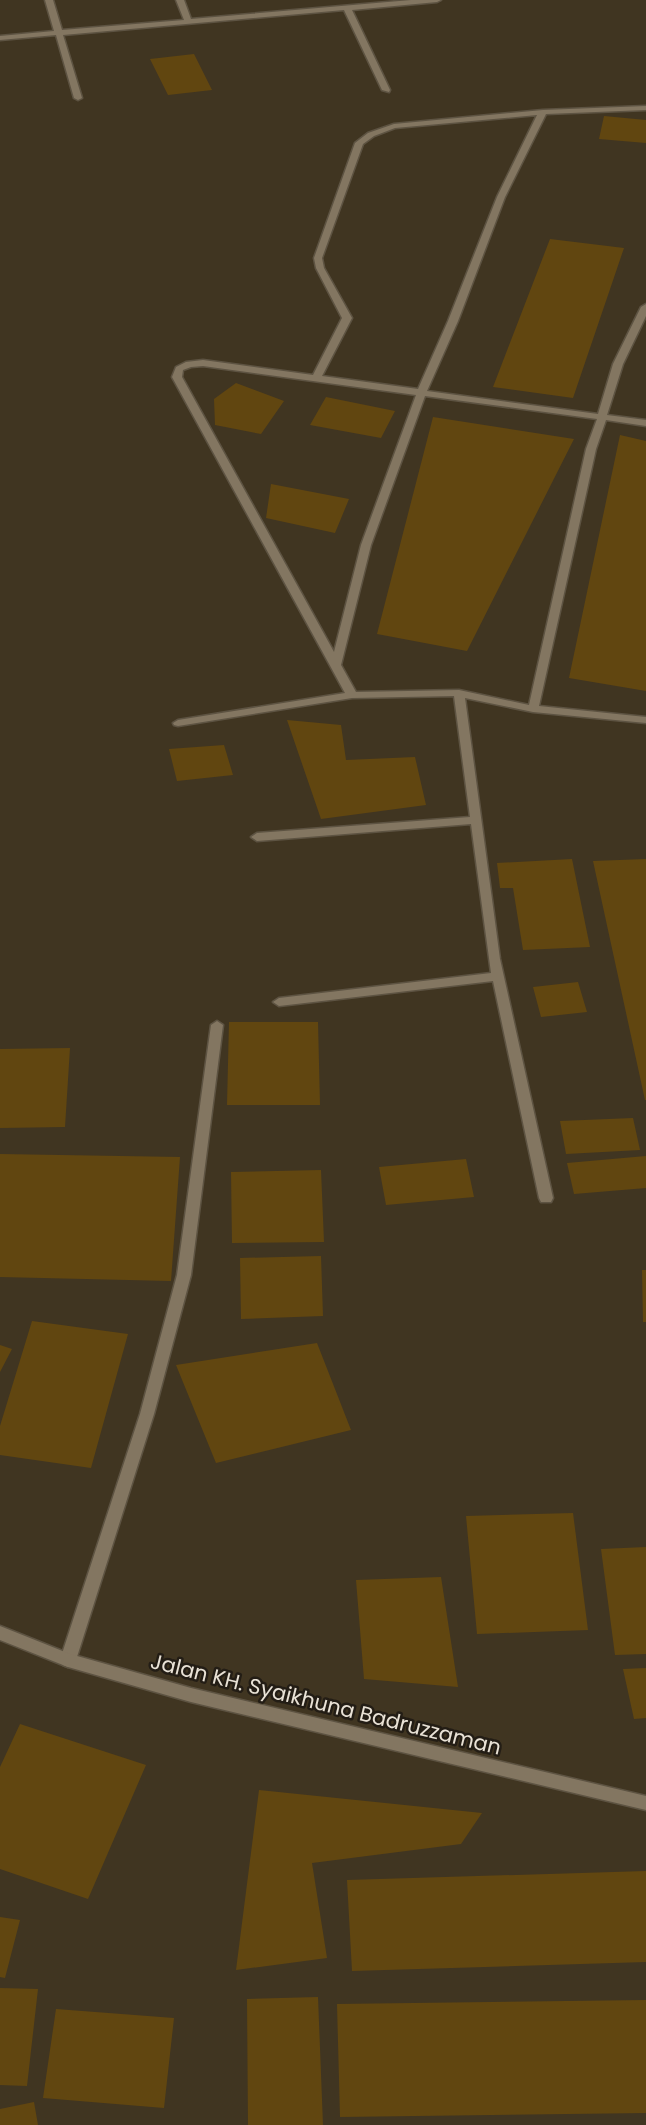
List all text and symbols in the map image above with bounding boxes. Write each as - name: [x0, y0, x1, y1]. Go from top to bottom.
- street label: Jalan KH. Syaikhuna Badruzzaman: [148, 1646, 504, 1762]

